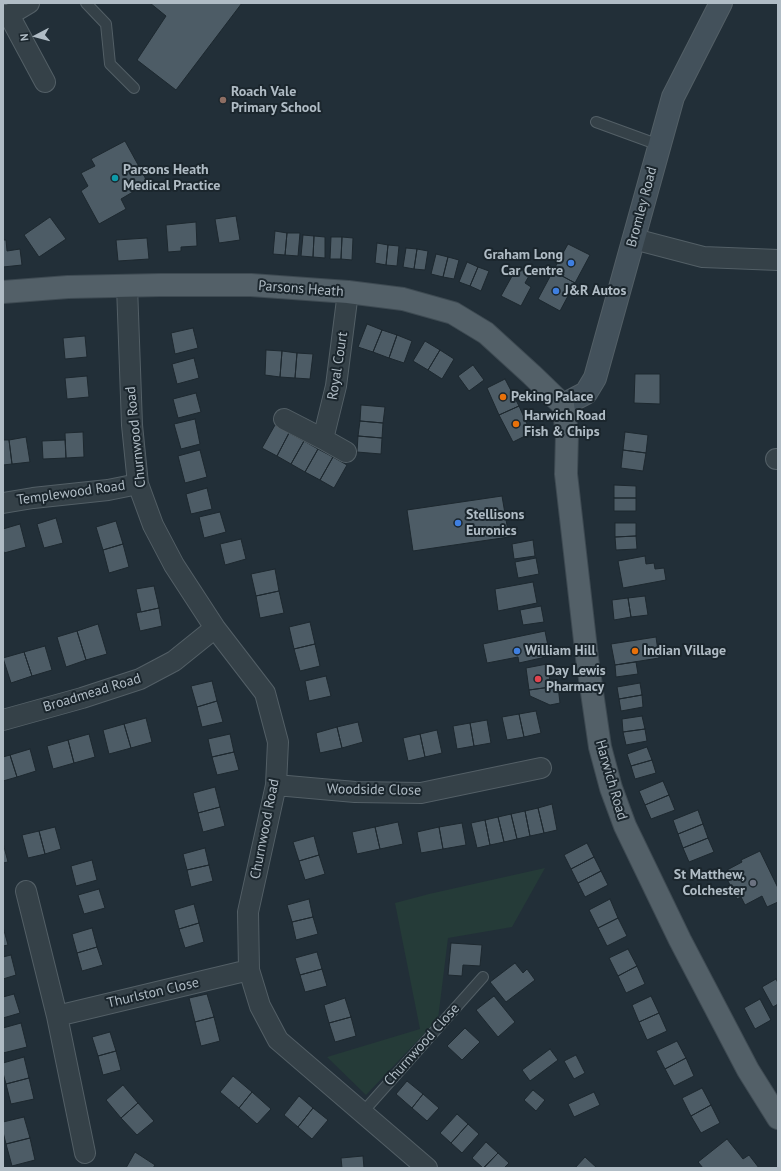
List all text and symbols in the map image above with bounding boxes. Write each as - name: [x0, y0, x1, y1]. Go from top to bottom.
- north arrow: [16, 16, 56, 56]
- text: N: [17, 33, 31, 42]
- place label: Roach Vale Primary School: [231, 84, 321, 116]
- marker: Roach Vale Primary School: [218, 95, 228, 105]
- place label: Parsons Heath Medical Practice: [123, 162, 220, 194]
- street label: Bromley Road: [623, 165, 661, 249]
- marker: Parsons Heath Medical Practice: [110, 173, 120, 183]
- place label: Graham Long Car Centre: [484, 247, 563, 280]
- marker: Graham Long Car Centre: [566, 258, 576, 268]
- street label: Parsons Heath: [258, 278, 344, 300]
- place label: J&R Autos: [564, 283, 626, 299]
- marker: J&R Autos: [551, 286, 561, 296]
- street label: Royal Court: [324, 331, 352, 401]
- street label: Churnwood Road: [122, 386, 150, 488]
- place label: Peking Palace: [511, 389, 593, 405]
- marker: Peking Palace: [498, 392, 508, 402]
- place label: Harwich Road Fish & Chips: [524, 408, 606, 440]
- marker: Harwich Road Fish & Chips: [511, 419, 521, 429]
- street label: Templewood Road: [16, 477, 126, 509]
- place label: Stellisons Euronics: [466, 507, 524, 540]
- marker: Stellisons Euronics: [453, 518, 463, 528]
- place label: William Hill: [525, 643, 596, 659]
- place label: Indian Village: [643, 643, 726, 659]
- marker: William Hill: [512, 646, 522, 656]
- marker: Indian Village: [630, 646, 640, 656]
- place label: Day Lewis Pharmacy: [546, 663, 606, 696]
- street label: Broadmead Road: [41, 670, 143, 716]
- marker: Day Lewis Pharmacy: [533, 674, 543, 684]
- street label: Harwich Road: [592, 738, 630, 822]
- street label: Churnwood Road: [247, 777, 283, 881]
- street label: Woodside Close: [327, 781, 421, 799]
- place label: St Matthew, Colchester: [674, 867, 745, 900]
- marker: St Matthew, Colchester: [748, 878, 758, 888]
- street label: Thurlston Close: [105, 974, 201, 1012]
- street label: Churnwood Close: [381, 1001, 463, 1089]

